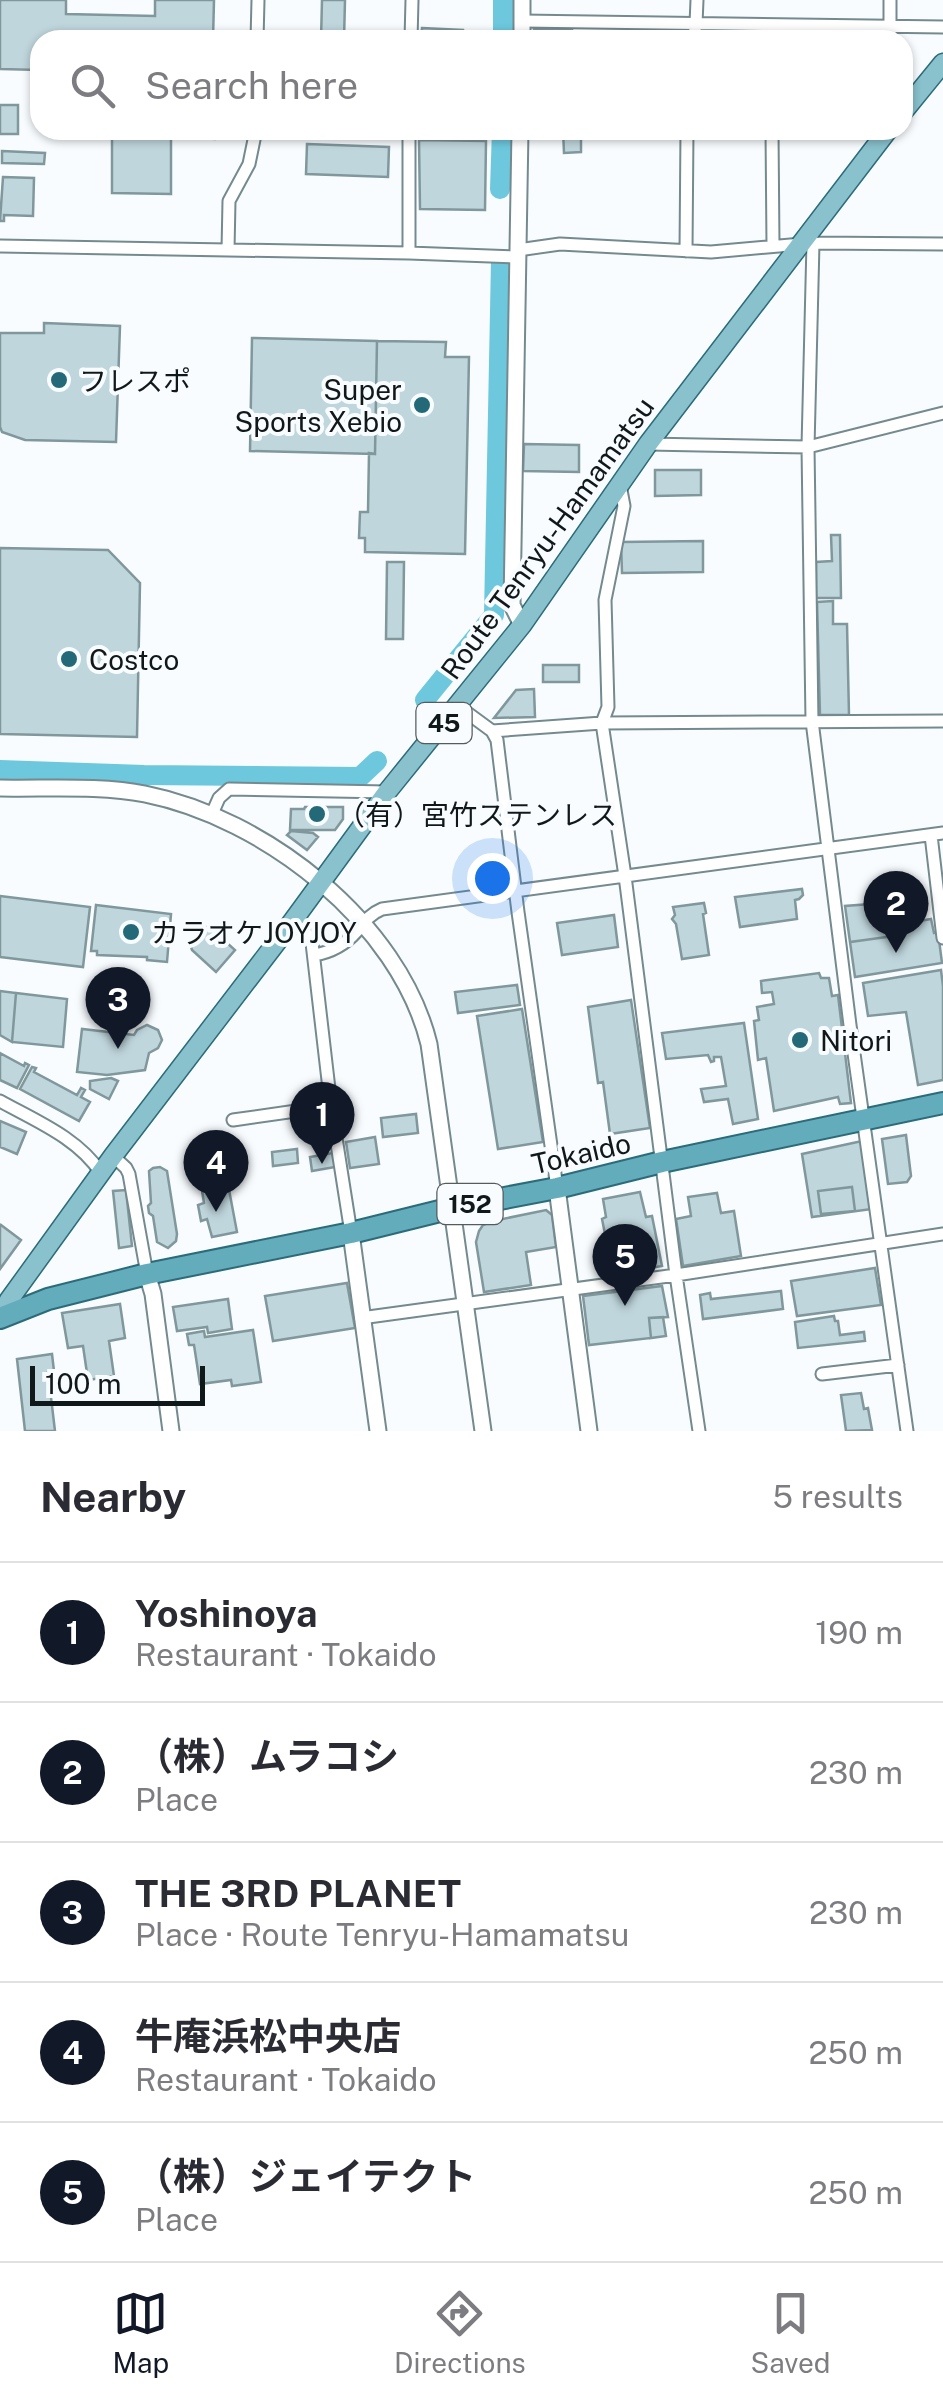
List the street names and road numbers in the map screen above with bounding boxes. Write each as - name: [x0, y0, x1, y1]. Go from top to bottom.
- street label: Route Tenryu-Hamamatsu: [434, 391, 660, 685]
- road number: 45: [416, 703, 472, 743]
- street label: Tokaido: [528, 1126, 634, 1180]
- road number: 152: [438, 1184, 502, 1224]

